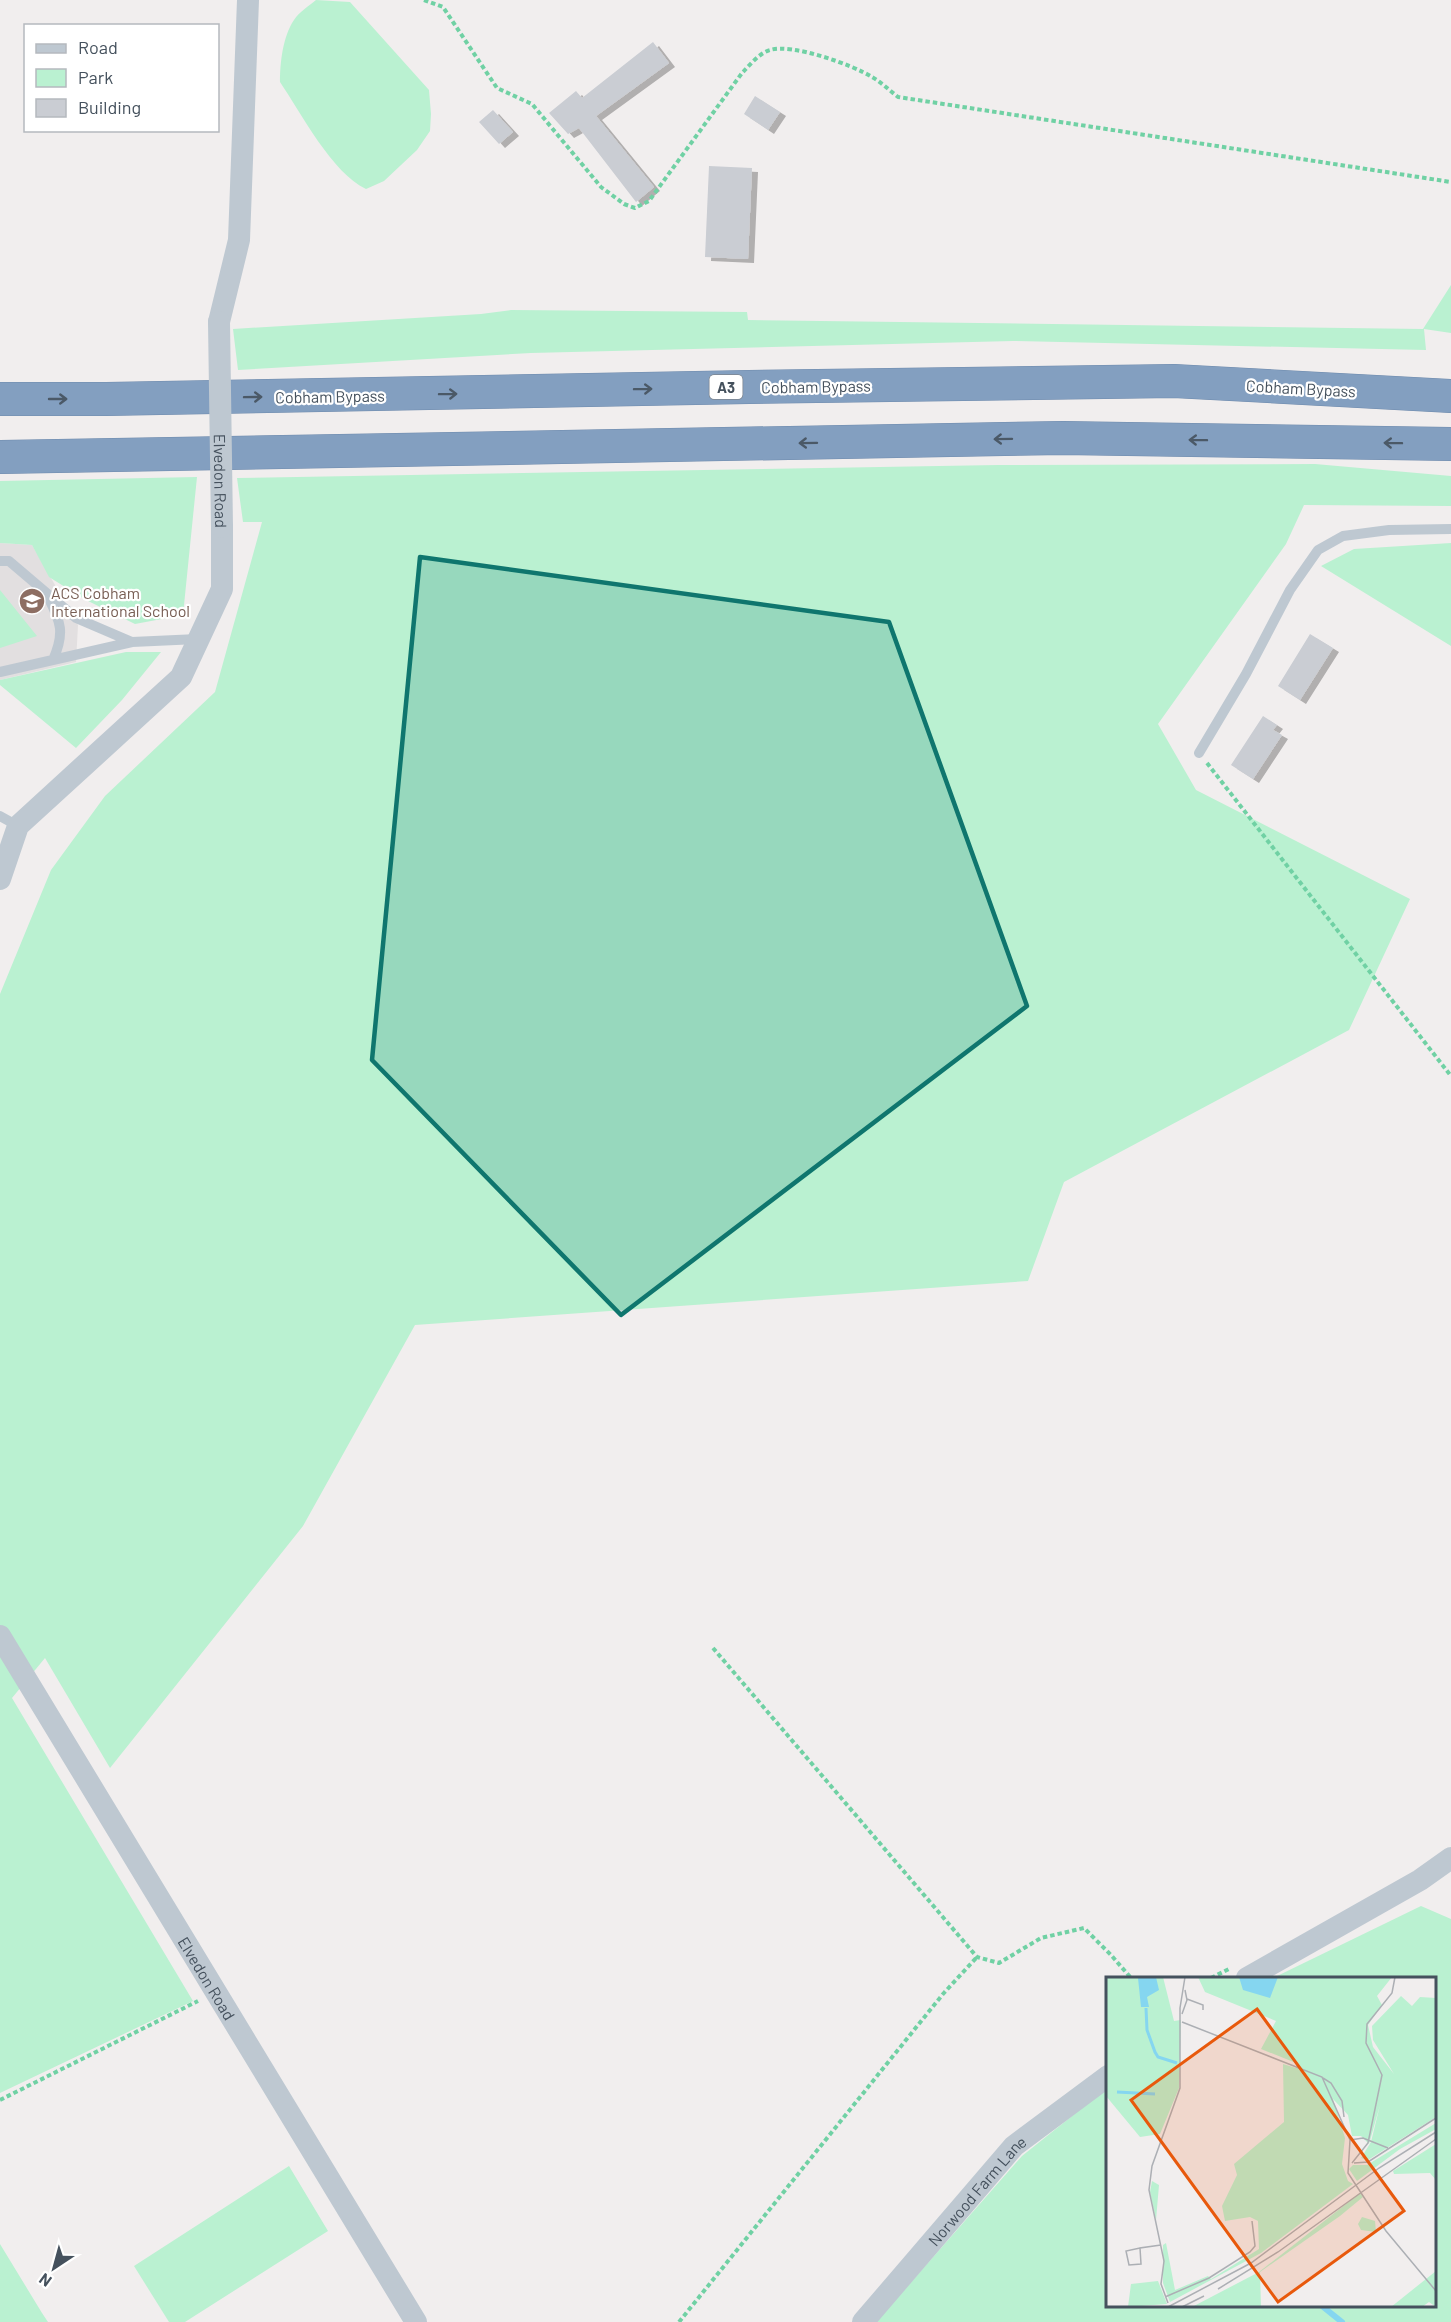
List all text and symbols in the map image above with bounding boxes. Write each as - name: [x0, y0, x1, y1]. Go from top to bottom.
- legend: [24, 24, 219, 132]
- text: Road: [78, 36, 118, 58]
- text: Park: [78, 66, 113, 88]
- text: Building: [78, 96, 141, 118]
- road number: A3: [710, 375, 742, 399]
- street label: Cobham Bypass: [761, 376, 871, 396]
- street label: Cobham Bypass: [1246, 376, 1356, 400]
- one-way arrow: [633, 384, 653, 395]
- street label: Cobham Bypass: [275, 386, 385, 406]
- one-way arrow: [438, 388, 458, 400]
- one-way arrow: [243, 391, 263, 403]
- one-way arrow: [48, 393, 68, 405]
- street label: Elvedon Road: [211, 434, 232, 528]
- one-way arrow: [993, 434, 1013, 445]
- one-way arrow: [1188, 434, 1208, 446]
- one-way arrow: [798, 437, 818, 449]
- one-way arrow: [1383, 437, 1403, 449]
- place label: ACS Cobham International School: [51, 583, 190, 620]
- school or university icon: ACS Cobham International School: [17, 586, 47, 616]
- street label: Elvedon Road: [175, 1933, 240, 2023]
- inset map: [1106, 1977, 1436, 2307]
- street label: Norwood Farm Lane: [924, 2131, 1029, 2249]
- north arrow: [24, 2238, 84, 2298]
- text: N: [35, 2270, 55, 2291]

